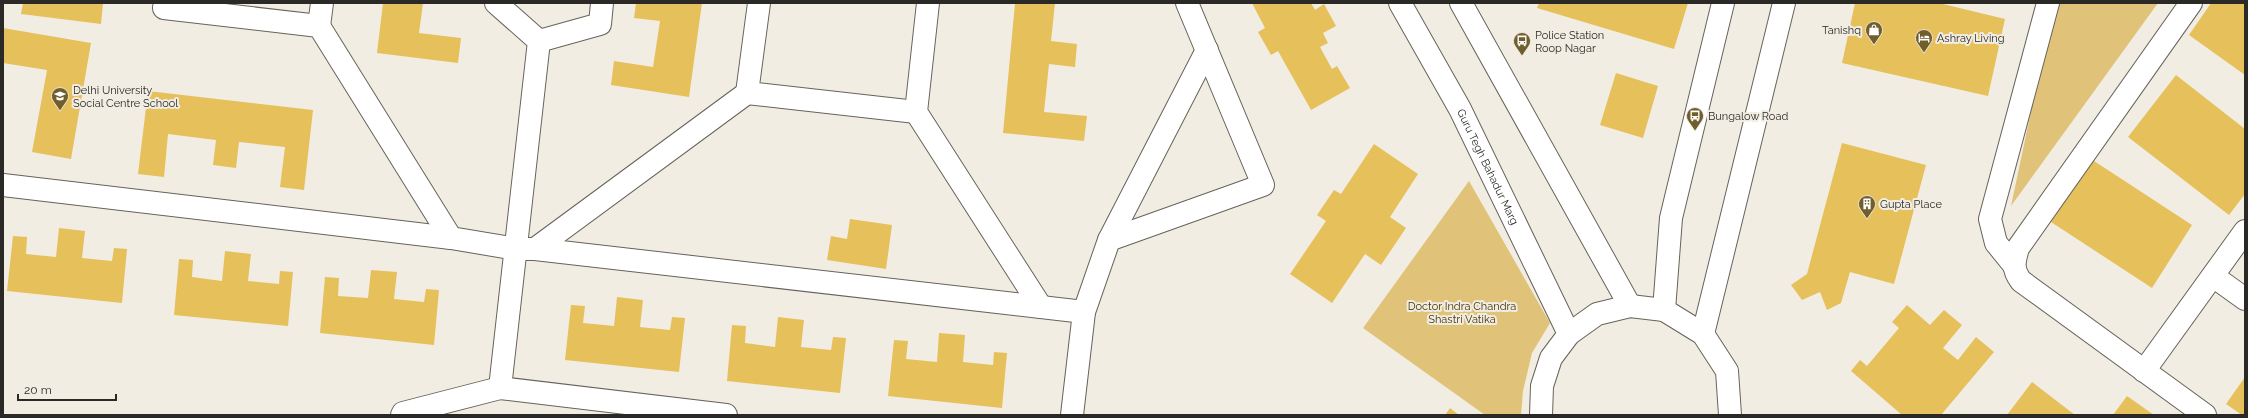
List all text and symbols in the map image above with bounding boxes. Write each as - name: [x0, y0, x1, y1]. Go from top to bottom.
- shop icon: Tanishq: [1864, 20, 1884, 45]
- place label: Tanishq: [1822, 24, 1861, 37]
- hotel icon: Ashray Living: [1914, 28, 1934, 53]
- place label: Police Station Roop Nagar: [1535, 29, 1604, 55]
- bus stop icon: Police Station Roop Nagar: [1512, 31, 1532, 56]
- place label: Ashray Living: [1937, 32, 2005, 45]
- place label: Delhi University Social Centre School: [73, 84, 178, 110]
- school or university icon: Delhi University Social Centre School: [50, 86, 70, 111]
- bus stop icon: Bungalow Road: [1685, 106, 1705, 131]
- street label: Guru Tegh Bahadur Marg: [1454, 107, 1522, 227]
- place label: Bungalow Road: [1708, 110, 1788, 123]
- building icon: Gupta Place: [1857, 194, 1877, 219]
- place label: Gupta Place: [1880, 198, 1942, 211]
- park label: Doctor Indra Chandra Shastri Vatika: [1408, 300, 1516, 326]
- scale bar: [18, 376, 116, 402]
- text: 20 m: [24, 383, 52, 397]

